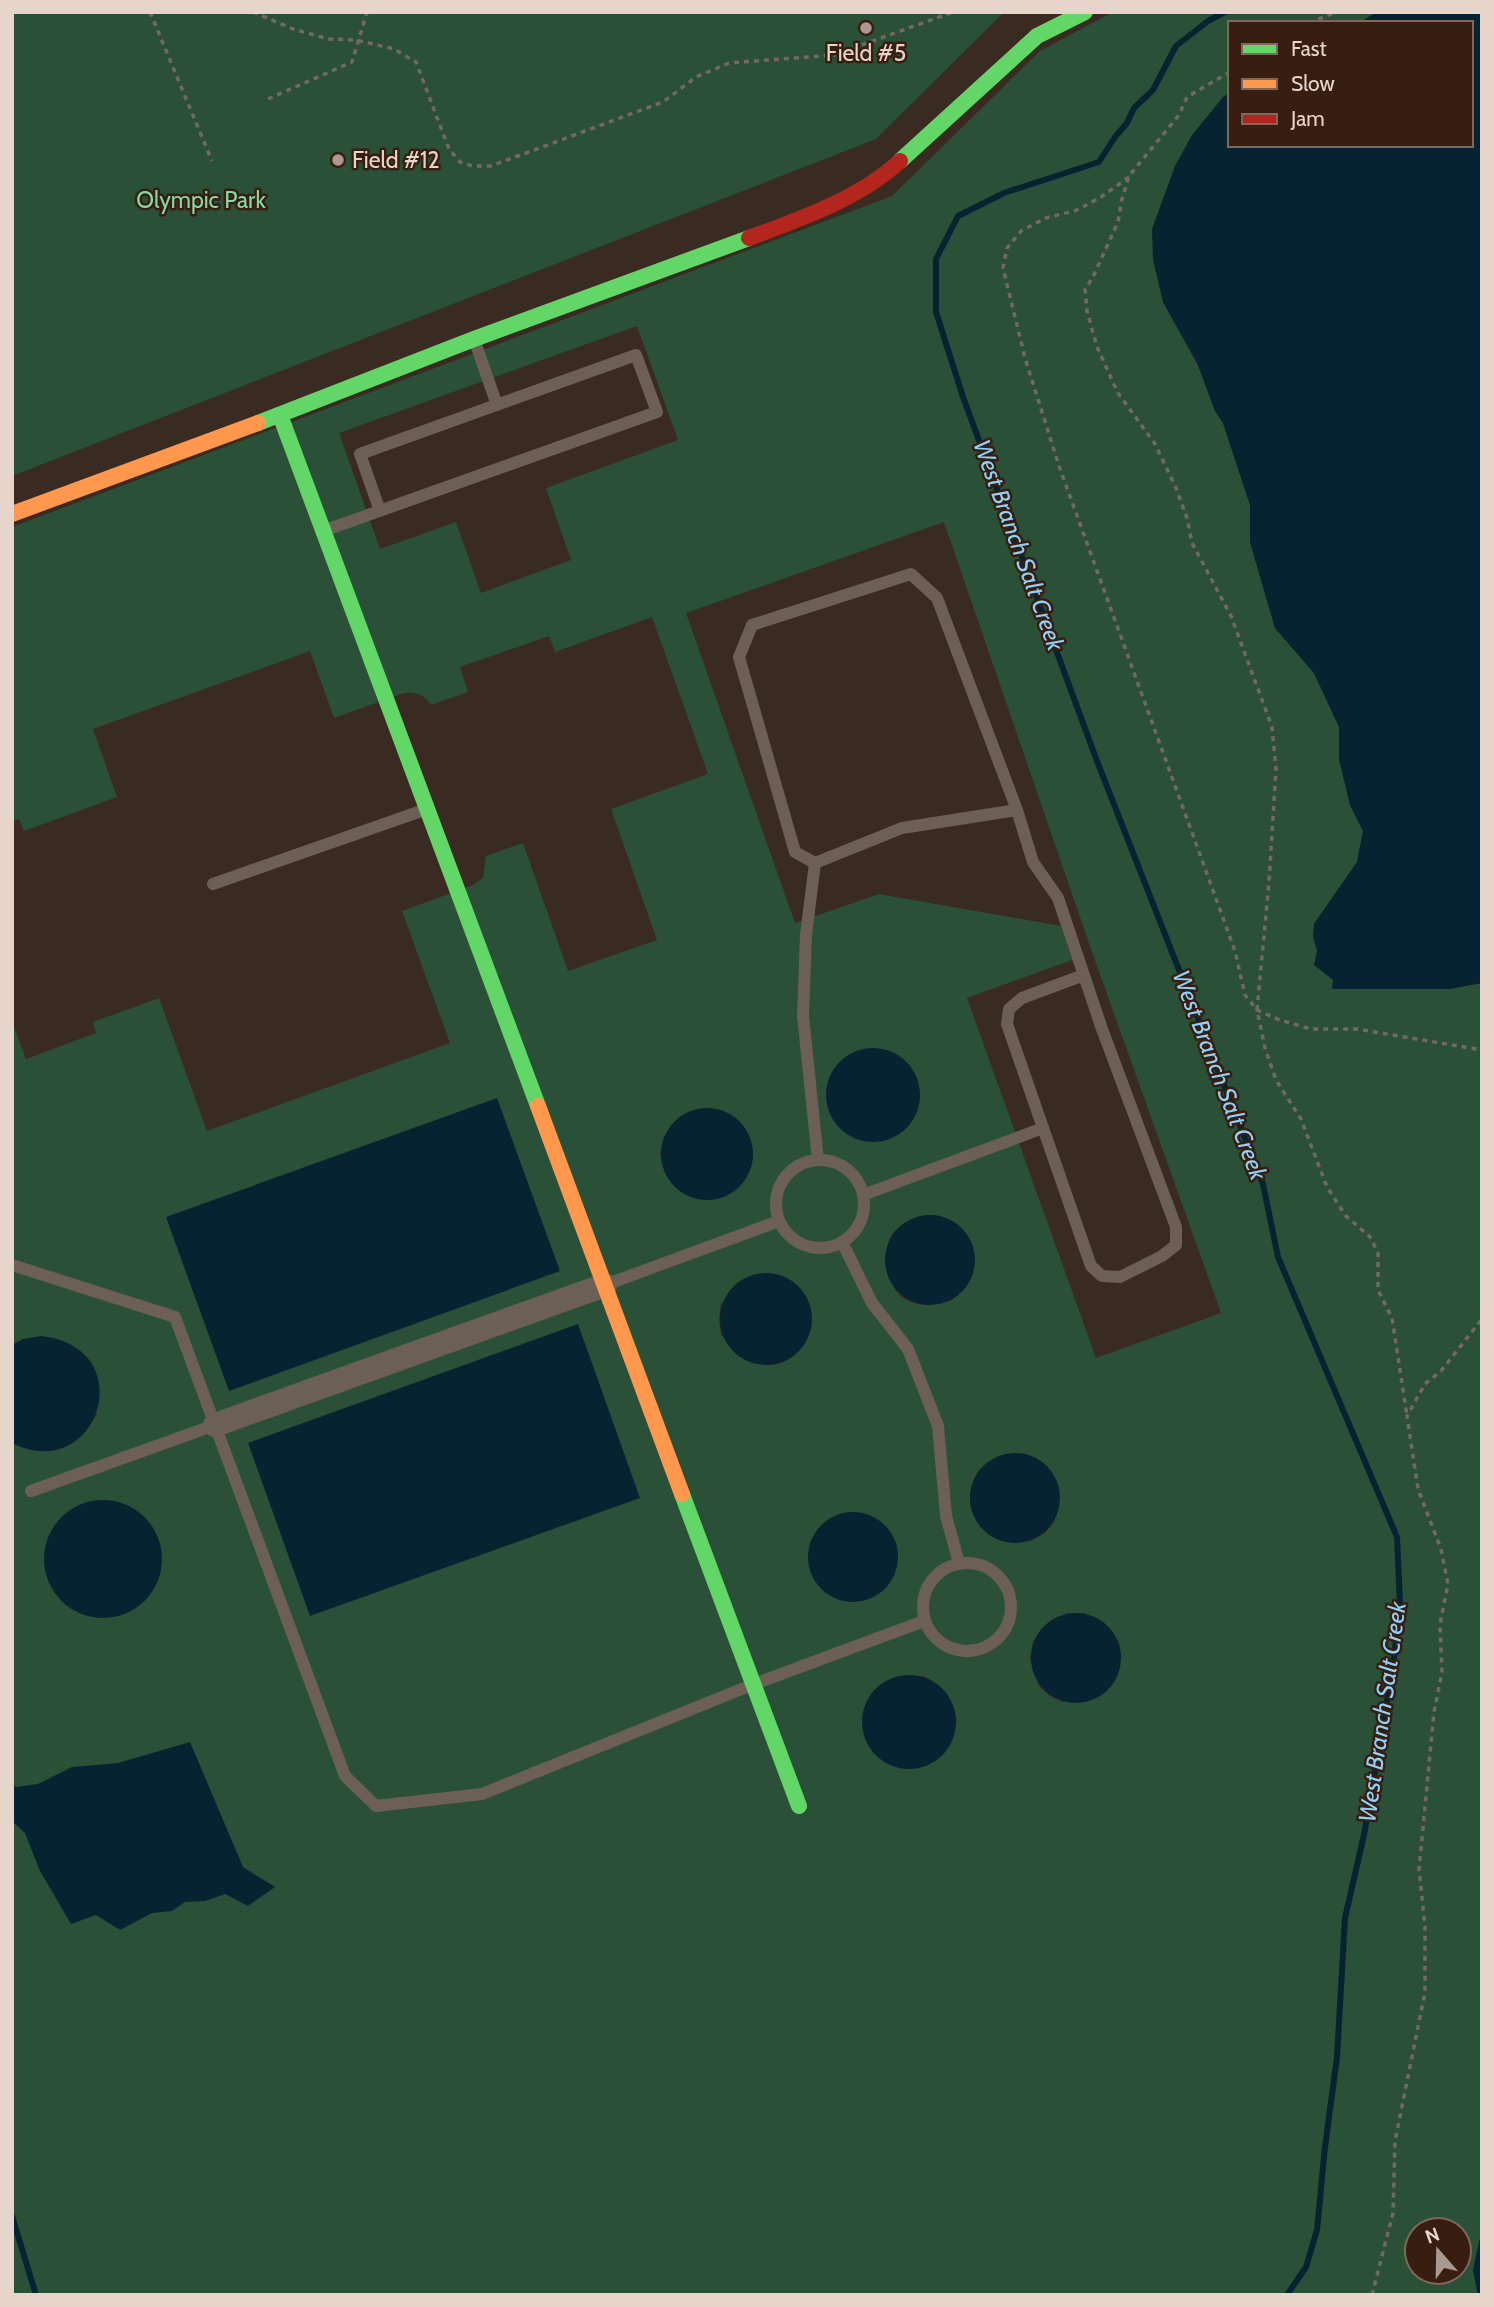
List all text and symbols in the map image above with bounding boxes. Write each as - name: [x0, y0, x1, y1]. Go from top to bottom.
- marker: Field #5: [858, 20, 874, 36]
- legend: [1228, 21, 1473, 147]
- text: Fast: [1291, 36, 1327, 61]
- place label: Field #5: [826, 39, 906, 67]
- text: Slow: [1291, 71, 1335, 96]
- text: Jam: [1290, 106, 1325, 131]
- place label: Field #12: [352, 146, 440, 174]
- marker: Field #12: [330, 152, 346, 168]
- park label: Olympic Park: [136, 186, 266, 214]
- water label: West Branch Salt Creek: [967, 436, 1071, 655]
- water label: West Branch Salt Creek: [1167, 966, 1274, 1185]
- water label: West Branch Salt Creek: [1352, 1599, 1412, 1824]
- north arrow: [1403, 2216, 1473, 2286]
- text: N: [1422, 2222, 1443, 2249]

